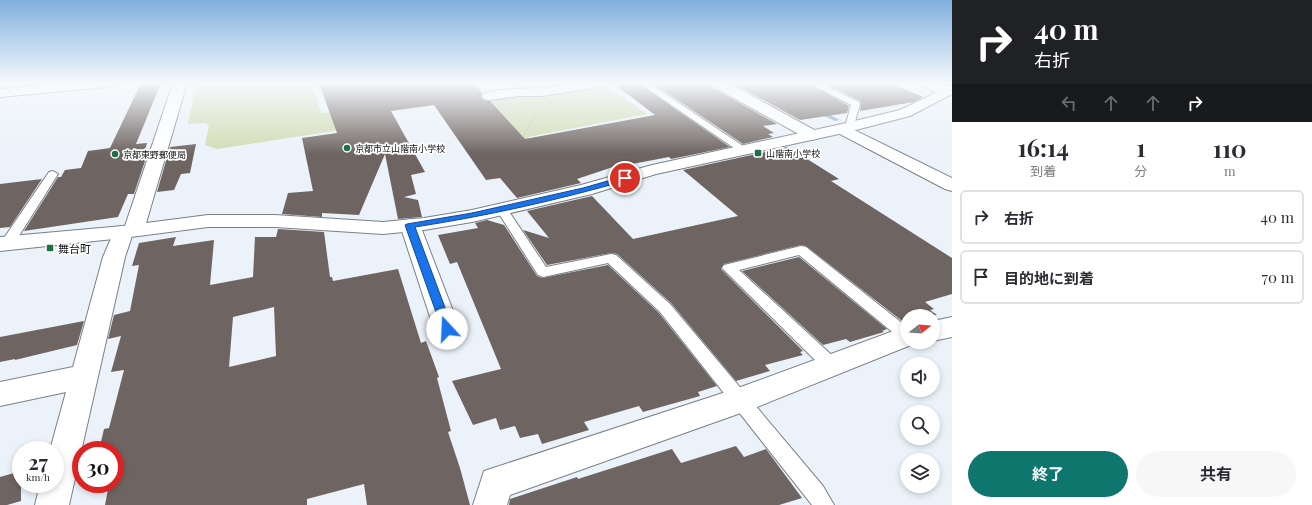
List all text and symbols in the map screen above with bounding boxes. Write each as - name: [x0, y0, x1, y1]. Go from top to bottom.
- text: 40 m: [1034, 10, 1099, 47]
- icon: right: [968, 16, 1020, 68]
- text: 右折: [1034, 48, 1070, 72]
- icon: left: [1058, 92, 1080, 114]
- icon: ahead: [1100, 92, 1122, 114]
- icon: ahead: [1142, 92, 1164, 114]
- icon: right: [1184, 92, 1206, 114]
- text: 16:14: [1017, 131, 1069, 163]
- text: 1: [1136, 131, 1145, 163]
- text: 110: [1213, 132, 1247, 164]
- place label: 京都市立山階南小学校: [355, 142, 445, 154]
- marker: 京都市立山階南小学校: [342, 143, 352, 153]
- place label: 山階南小学校: [766, 147, 820, 159]
- place label: 京都東野郵便局: [123, 148, 186, 160]
- marker: 山階南小学校: [753, 148, 763, 158]
- marker: 京都東野郵便局: [110, 149, 120, 159]
- pin: [608, 161, 642, 195]
- text: 到着: [1030, 162, 1056, 179]
- text: 分: [1134, 162, 1147, 179]
- text: m: [1224, 162, 1235, 179]
- icon: arrive: [614, 167, 636, 189]
- icon: right: [970, 206, 992, 228]
- text: 40 m: [1261, 207, 1294, 227]
- text: 右折: [1004, 208, 1034, 228]
- place label: 舞台町: [58, 241, 91, 256]
- marker: 舞台町: [45, 243, 55, 253]
- icon: arrive: [970, 266, 992, 288]
- text: 70 m: [1262, 267, 1294, 287]
- text: 目的地に到着: [1004, 268, 1094, 288]
- position arrow: [426, 308, 468, 350]
- north arrow: [900, 309, 940, 349]
- map controls: [900, 309, 940, 493]
- button: sound: [900, 357, 940, 397]
- button: search: [900, 405, 940, 445]
- speed limit sign: 30: [72, 441, 124, 493]
- text: 27: [28, 448, 48, 475]
- button: 終了: [968, 451, 1128, 497]
- button: 共有: [1136, 451, 1296, 497]
- button: layers: [900, 453, 940, 493]
- text: km/h: [26, 470, 50, 484]

